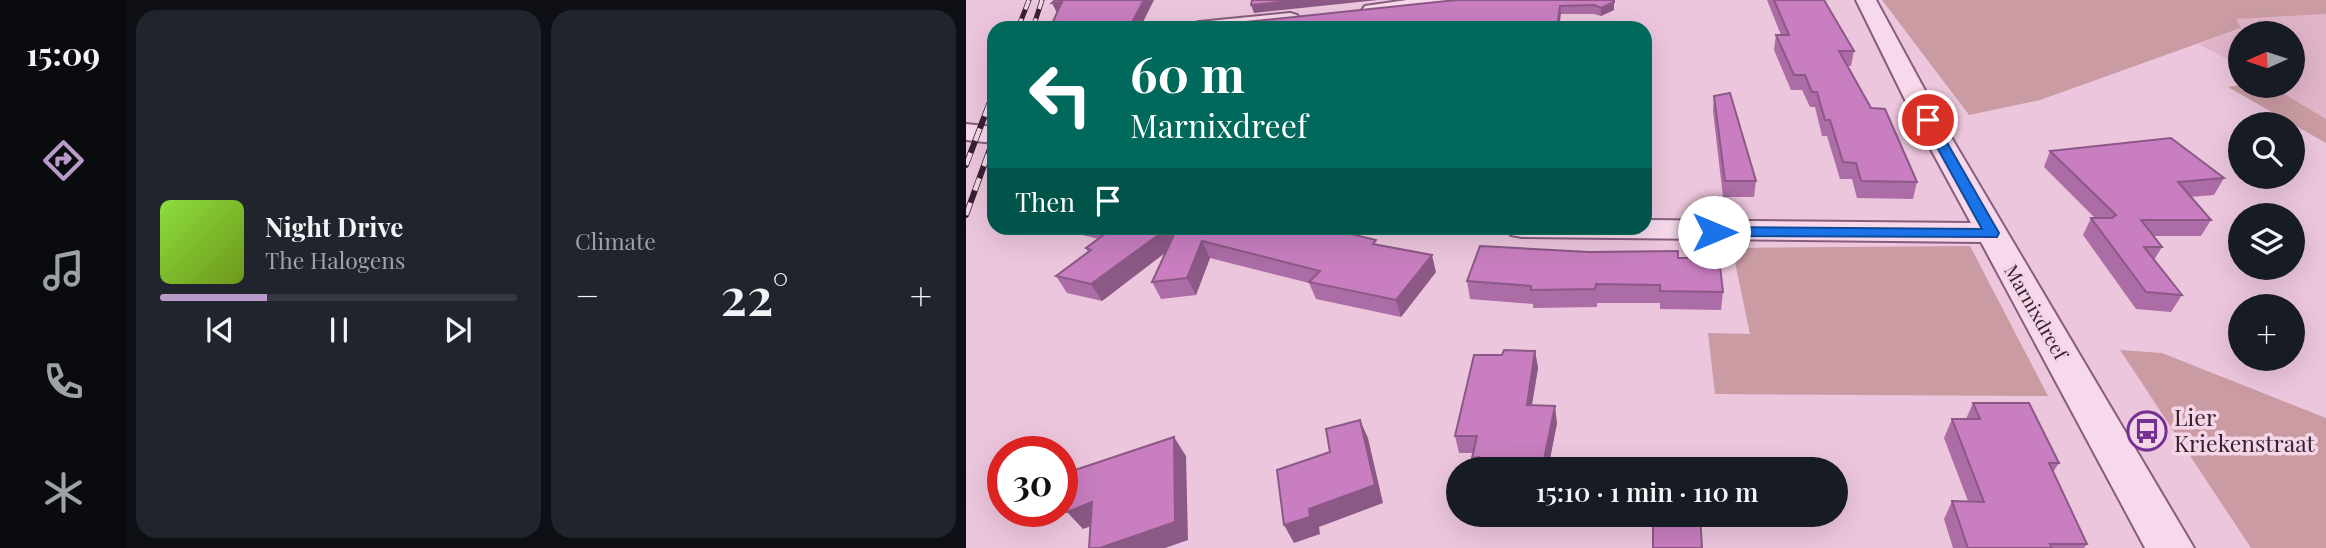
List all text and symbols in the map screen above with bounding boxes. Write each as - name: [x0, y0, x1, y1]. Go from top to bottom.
- north arrow: [2228, 21, 2305, 98]
- map controls: [2228, 21, 2305, 371]
- text: 15:09: [26, 31, 100, 74]
- text: 60 m: [1130, 40, 1245, 105]
- icon: left: [1015, 49, 1106, 140]
- pin: [1898, 90, 1958, 150]
- icon: arrive: [1909, 101, 1947, 139]
- text: Marnixdreef: [1130, 103, 1308, 146]
- button: search: [2228, 112, 2305, 189]
- icon: directions: [39, 136, 88, 185]
- icon: arrive: [1089, 182, 1127, 220]
- text: Then: [1015, 184, 1075, 219]
- position arrow: [1677, 195, 1751, 269]
- button: layers: [2228, 203, 2305, 280]
- text: Night Drive: [265, 209, 403, 244]
- text: Climate: [575, 225, 656, 256]
- text: The Halogens: [265, 244, 405, 275]
- icon: music: [39, 246, 88, 295]
- street label: Marnixdreef: [1999, 259, 2075, 365]
- text: 22°: [721, 260, 789, 329]
- text: −: [575, 269, 600, 320]
- text: +: [910, 269, 932, 320]
- button: +: [2228, 294, 2305, 371]
- icon: previous: [201, 311, 239, 349]
- icon: pause: [320, 311, 358, 349]
- icon: next: [439, 311, 477, 349]
- icon: phone: [39, 357, 88, 406]
- place label: Lier Kriekenstraat: [2174, 401, 2316, 458]
- bus stop icon: Lier Kriekenstraat: [2126, 410, 2168, 452]
- speed limit sign: 30: [987, 436, 1078, 527]
- icon: climate: [39, 468, 88, 517]
- text: 15:10 · 1 min · 110 m: [1536, 474, 1758, 509]

